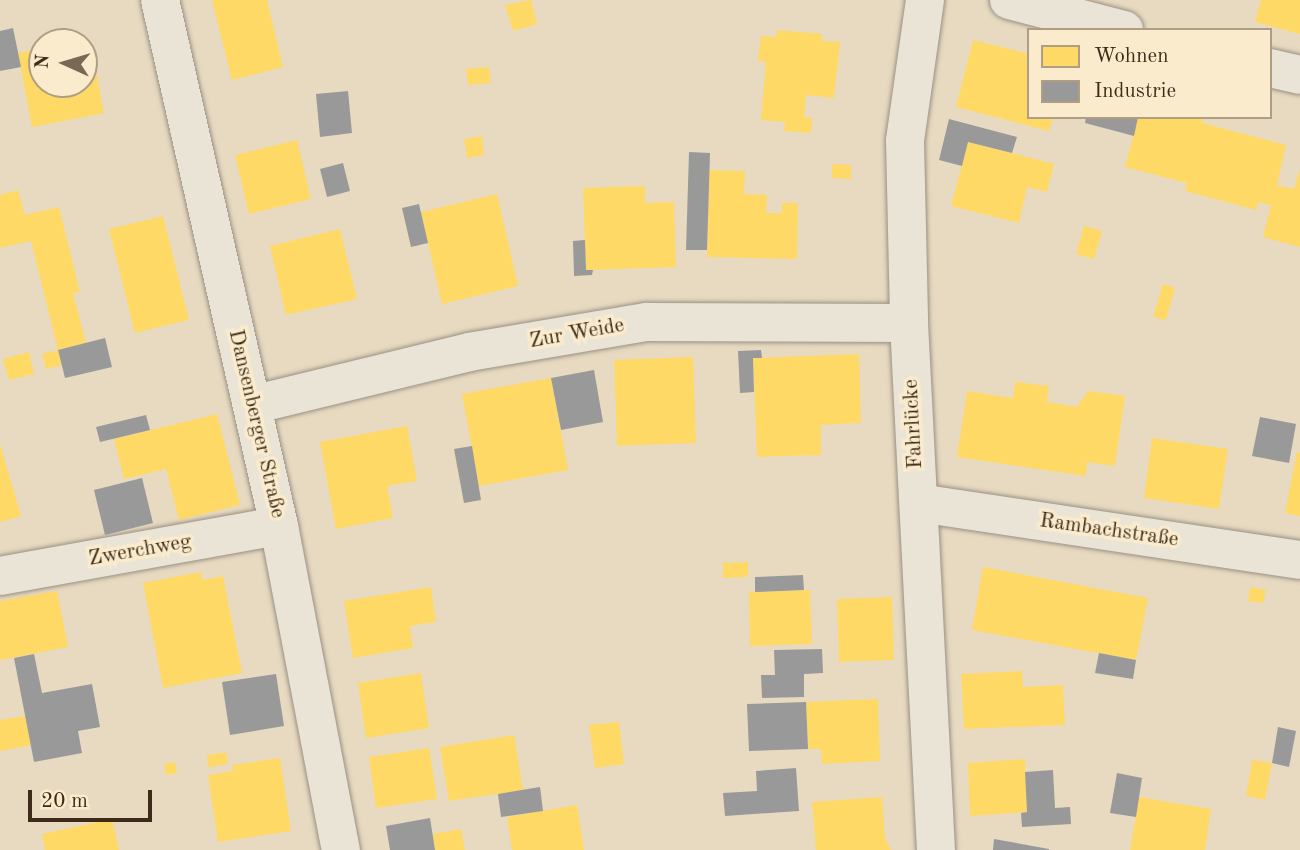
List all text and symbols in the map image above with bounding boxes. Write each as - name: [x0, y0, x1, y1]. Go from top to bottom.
- north arrow: [28, 28, 98, 98]
- legend: [1027, 28, 1272, 119]
- text: Wohnen: [1094, 46, 1169, 67]
- text: N: [34, 54, 54, 70]
- text: Industrie: [1094, 81, 1176, 102]
- street label: Zur Weide: [528, 313, 626, 355]
- street label: Dansenberger Straße: [222, 327, 290, 521]
- street label: Fahrlücke: [899, 378, 929, 470]
- street label: Rambachstraße: [1038, 509, 1180, 553]
- street label: Zwerchweg: [87, 530, 193, 572]
- scale bar: [32, 776, 156, 820]
- text: 20 m: [41, 791, 88, 812]

